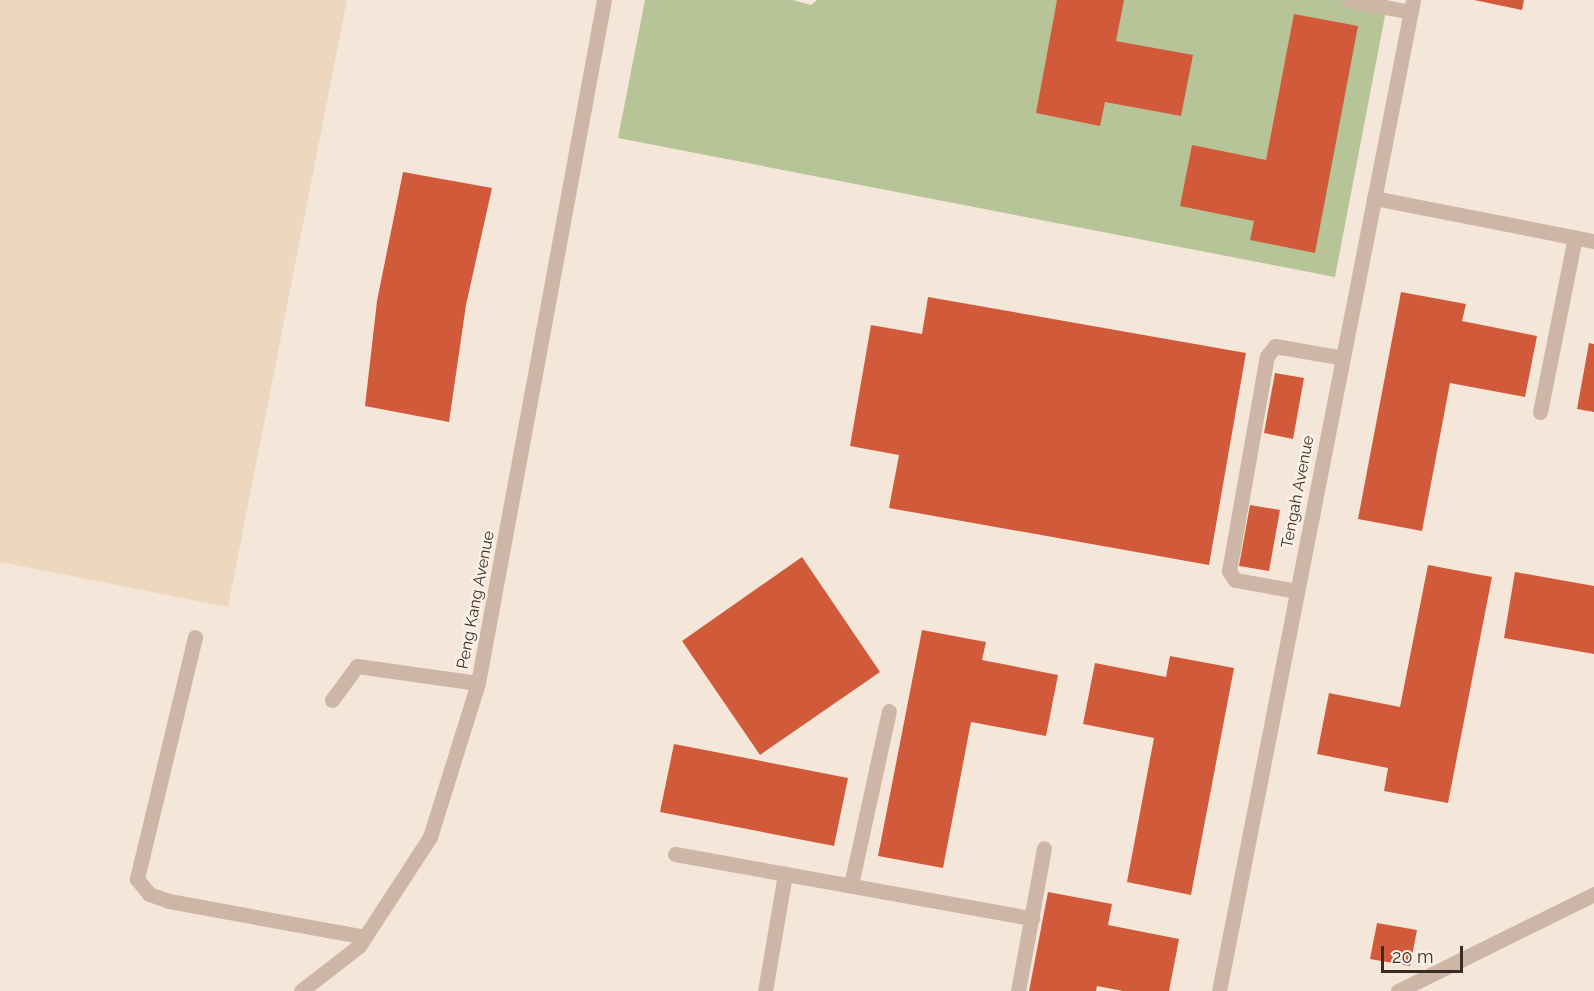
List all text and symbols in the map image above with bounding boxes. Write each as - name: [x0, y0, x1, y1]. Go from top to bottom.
- street label: Tengah Avenue: [1278, 434, 1318, 550]
- street label: Peng Kang Avenue: [453, 529, 499, 671]
- scale bar: [1384, 934, 1466, 972]
- text: 20 m: [1392, 946, 1434, 967]

